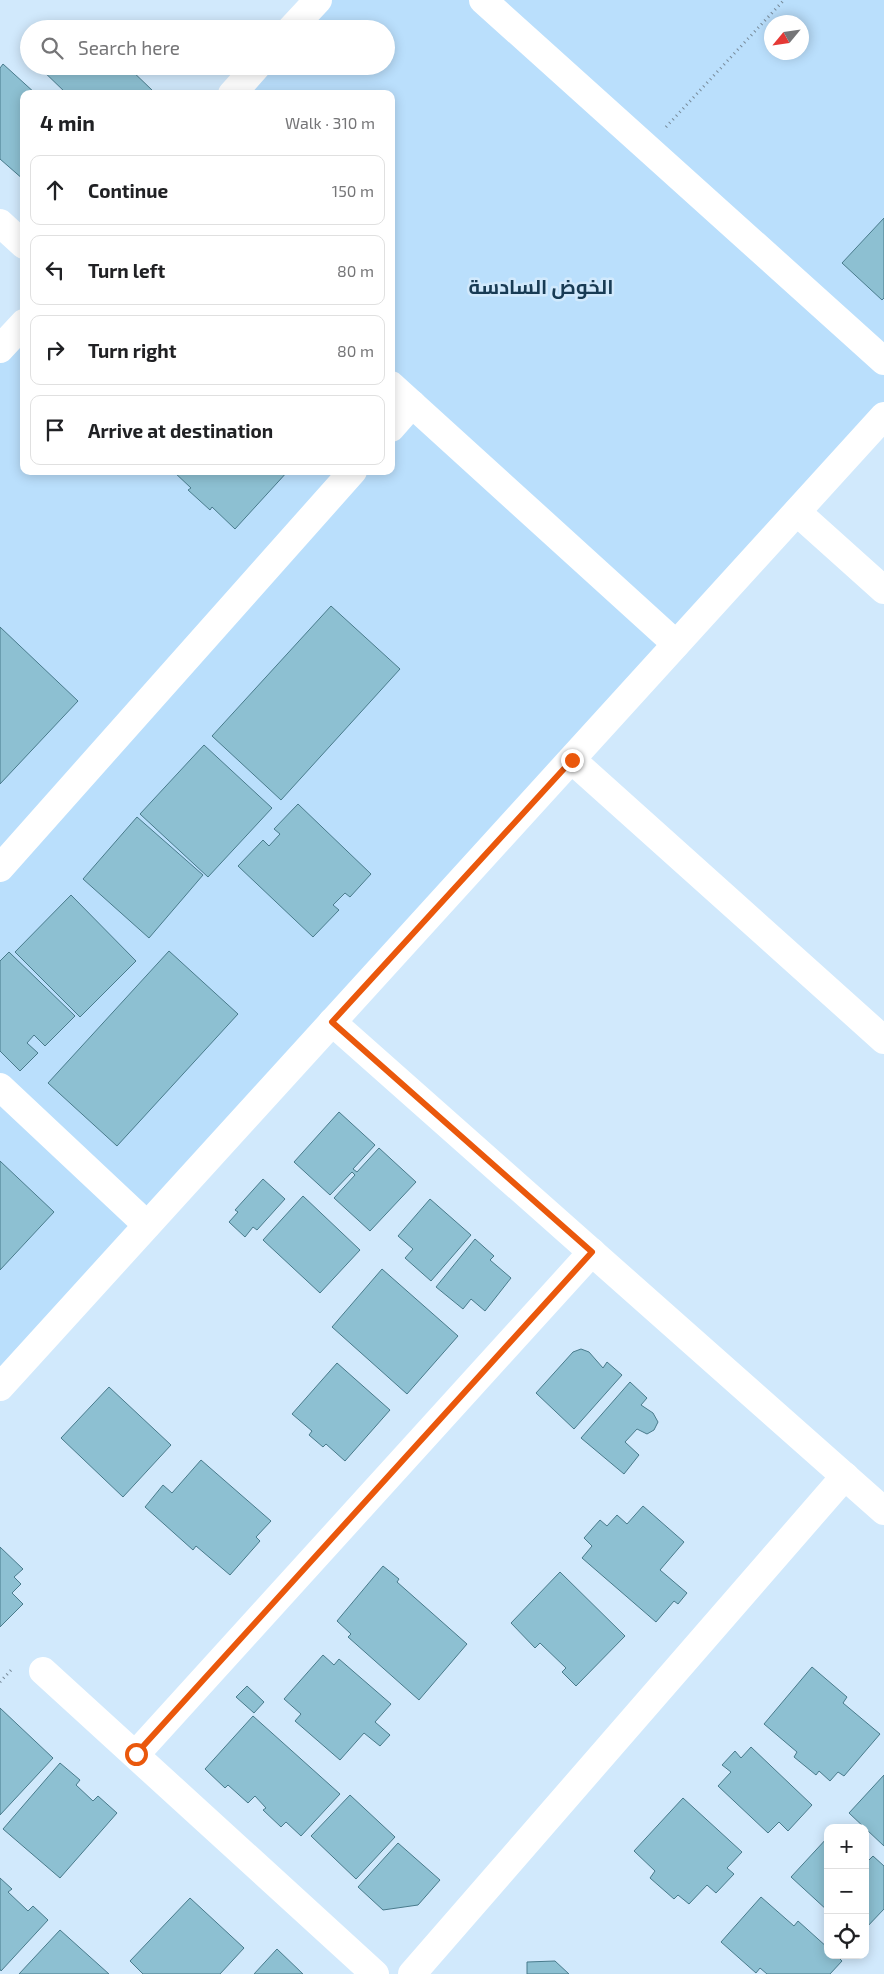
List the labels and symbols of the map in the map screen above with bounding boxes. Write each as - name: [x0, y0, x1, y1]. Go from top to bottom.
- north arrow: [764, 15, 809, 60]
- district label: الخوض السادسة: [469, 274, 613, 299]
- route end: [561, 749, 584, 772]
- route start: [125, 1743, 148, 1766]

